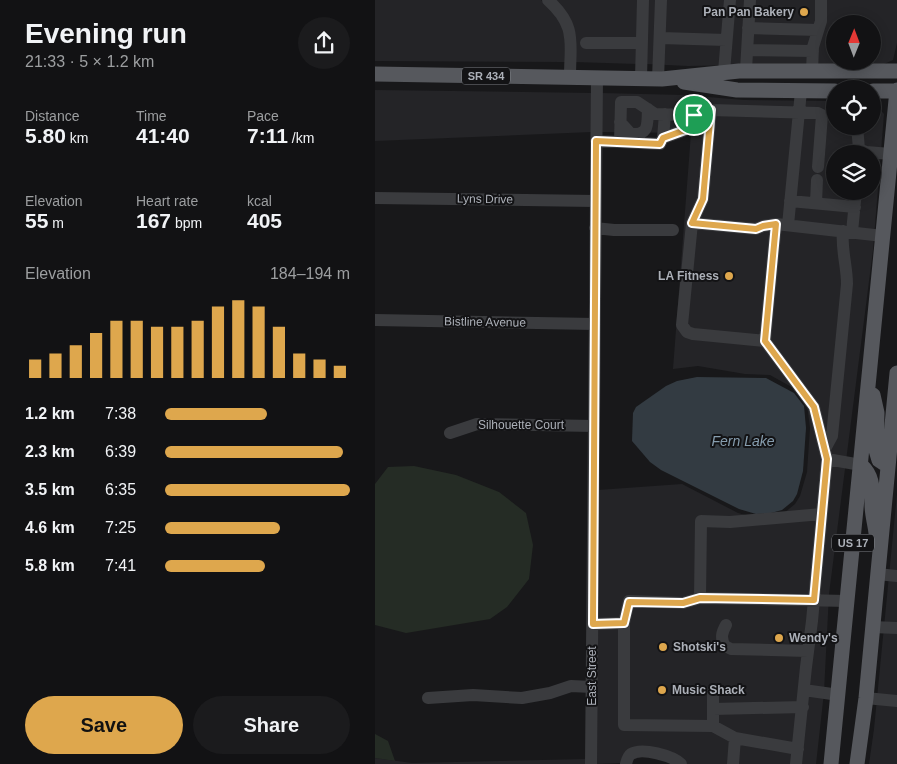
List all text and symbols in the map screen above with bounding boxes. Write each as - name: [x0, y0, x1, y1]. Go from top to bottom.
- place label: Pan Pan Bakery: [703, 5, 794, 19]
- marker: Pan Pan Bakery: [798, 6, 810, 18]
- north arrow: [826, 15, 881, 70]
- map controls: [826, 15, 881, 200]
- button: share: [298, 17, 350, 69]
- text: Evening run: [25, 18, 187, 49]
- text: 21:33 · 5 × 1.2 km: [25, 53, 154, 70]
- road number: SR 434: [462, 68, 510, 84]
- button: locate: [826, 80, 881, 135]
- pin: [673, 94, 715, 136]
- icon: arrive: [680, 101, 708, 129]
- text: Distance: [25, 108, 79, 124]
- text: Time: [136, 108, 167, 124]
- text: Pace: [247, 108, 279, 124]
- text: 5.80: [25, 124, 66, 147]
- text: 41:40: [136, 124, 190, 147]
- text: 7:11: [247, 124, 288, 147]
- text: km: [66, 130, 88, 146]
- text: /km: [288, 130, 314, 146]
- button: layers: [826, 145, 881, 200]
- street label: Lyns Drive: [457, 192, 514, 206]
- text: Elevation: [25, 193, 83, 209]
- text: Heart rate: [136, 193, 198, 209]
- text: kcal: [247, 193, 272, 209]
- text: 55: [25, 209, 48, 232]
- text: 167: [136, 209, 171, 232]
- text: 405: [247, 209, 282, 232]
- text: m: [48, 215, 64, 231]
- text: bpm: [171, 215, 202, 231]
- text: Elevation: [25, 265, 91, 282]
- text: 184–194 m: [270, 265, 350, 282]
- place label: LA Fitness: [658, 269, 719, 283]
- marker: LA Fitness: [723, 270, 735, 282]
- street label: Bistline Avenue: [444, 314, 526, 330]
- text: 1.2 km: [25, 405, 75, 422]
- text: 7:38: [105, 405, 136, 422]
- street label: Silhouette Court: [478, 418, 565, 432]
- water label: Fern Lake: [711, 433, 775, 449]
- text: 2.3 km: [25, 443, 75, 460]
- text: 6:39: [105, 443, 136, 460]
- text: 3.5 km: [25, 481, 75, 498]
- text: 6:35: [105, 481, 136, 498]
- text: 4.6 km: [25, 519, 75, 536]
- text: 7:25: [105, 519, 136, 536]
- road number: US 17: [832, 534, 874, 552]
- text: 5.8 km: [25, 557, 75, 574]
- text: 7:41: [105, 557, 136, 574]
- place label: Wendy's: [789, 631, 838, 645]
- marker: Wendy's: [773, 632, 785, 644]
- place label: Shotski's: [673, 640, 726, 654]
- marker: Shotski's: [657, 641, 669, 653]
- street label: East Street: [585, 646, 599, 706]
- place label: Music Shack: [672, 683, 745, 697]
- marker: Music Shack: [656, 684, 668, 696]
- button: Save: [25, 696, 183, 754]
- button: Share: [193, 696, 350, 754]

